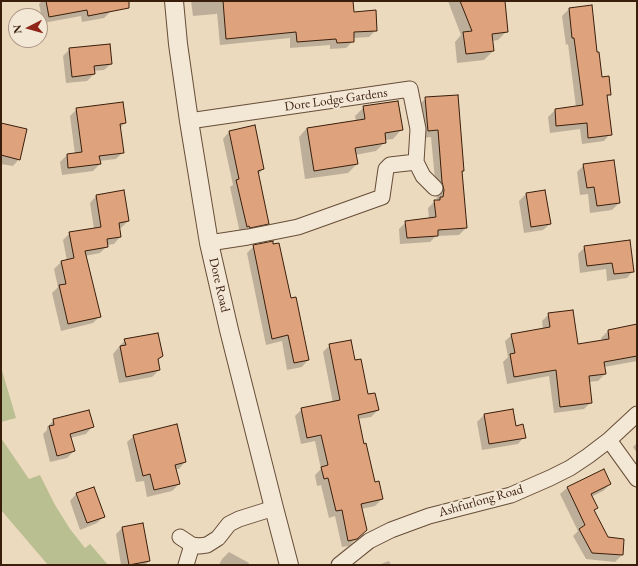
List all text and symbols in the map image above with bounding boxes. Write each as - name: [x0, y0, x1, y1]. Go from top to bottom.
- north arrow: [8, 8, 48, 48]
- text: N: [10, 24, 24, 34]
- street label: Dore Lodge Gardens: [283, 85, 389, 115]
- street label: Dore Road: [205, 256, 233, 314]
- street label: Ashfurlong Road: [437, 481, 525, 521]

